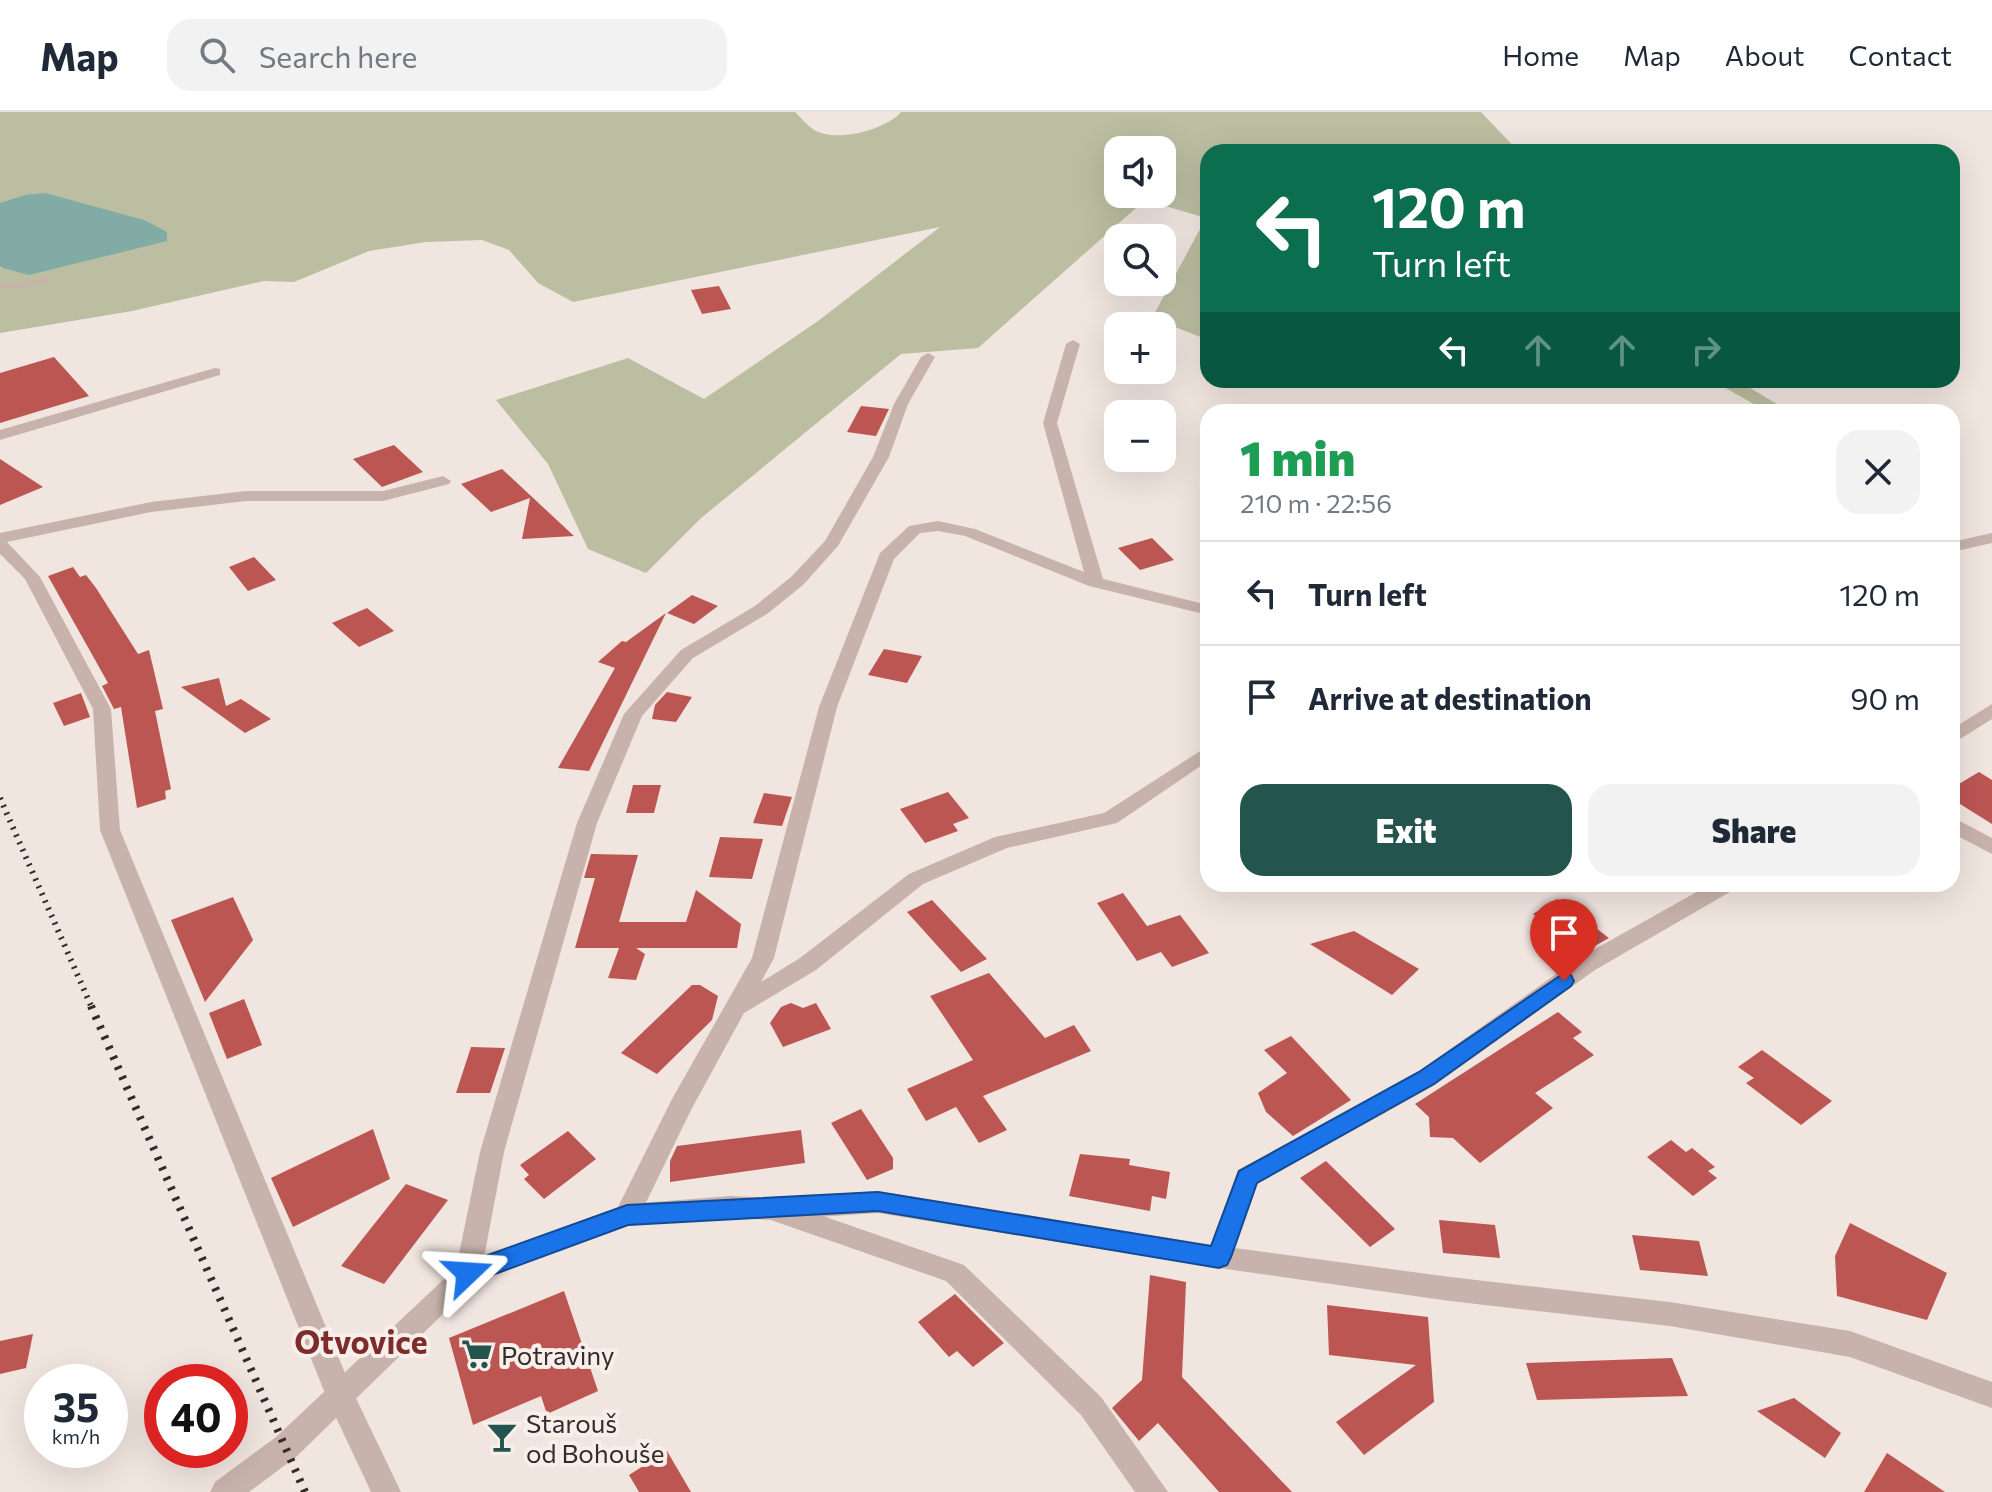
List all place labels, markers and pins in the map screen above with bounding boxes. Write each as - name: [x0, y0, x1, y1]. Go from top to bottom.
- pin: [1530, 899, 1598, 981]
- supermarket icon: Potraviny: [460, 1337, 494, 1371]
- place label: Potraviny: [501, 1339, 614, 1370]
- place label: Starouš od Bohouše: [526, 1407, 664, 1468]
- bar icon: Starouš od Bohouše: [485, 1420, 519, 1454]

